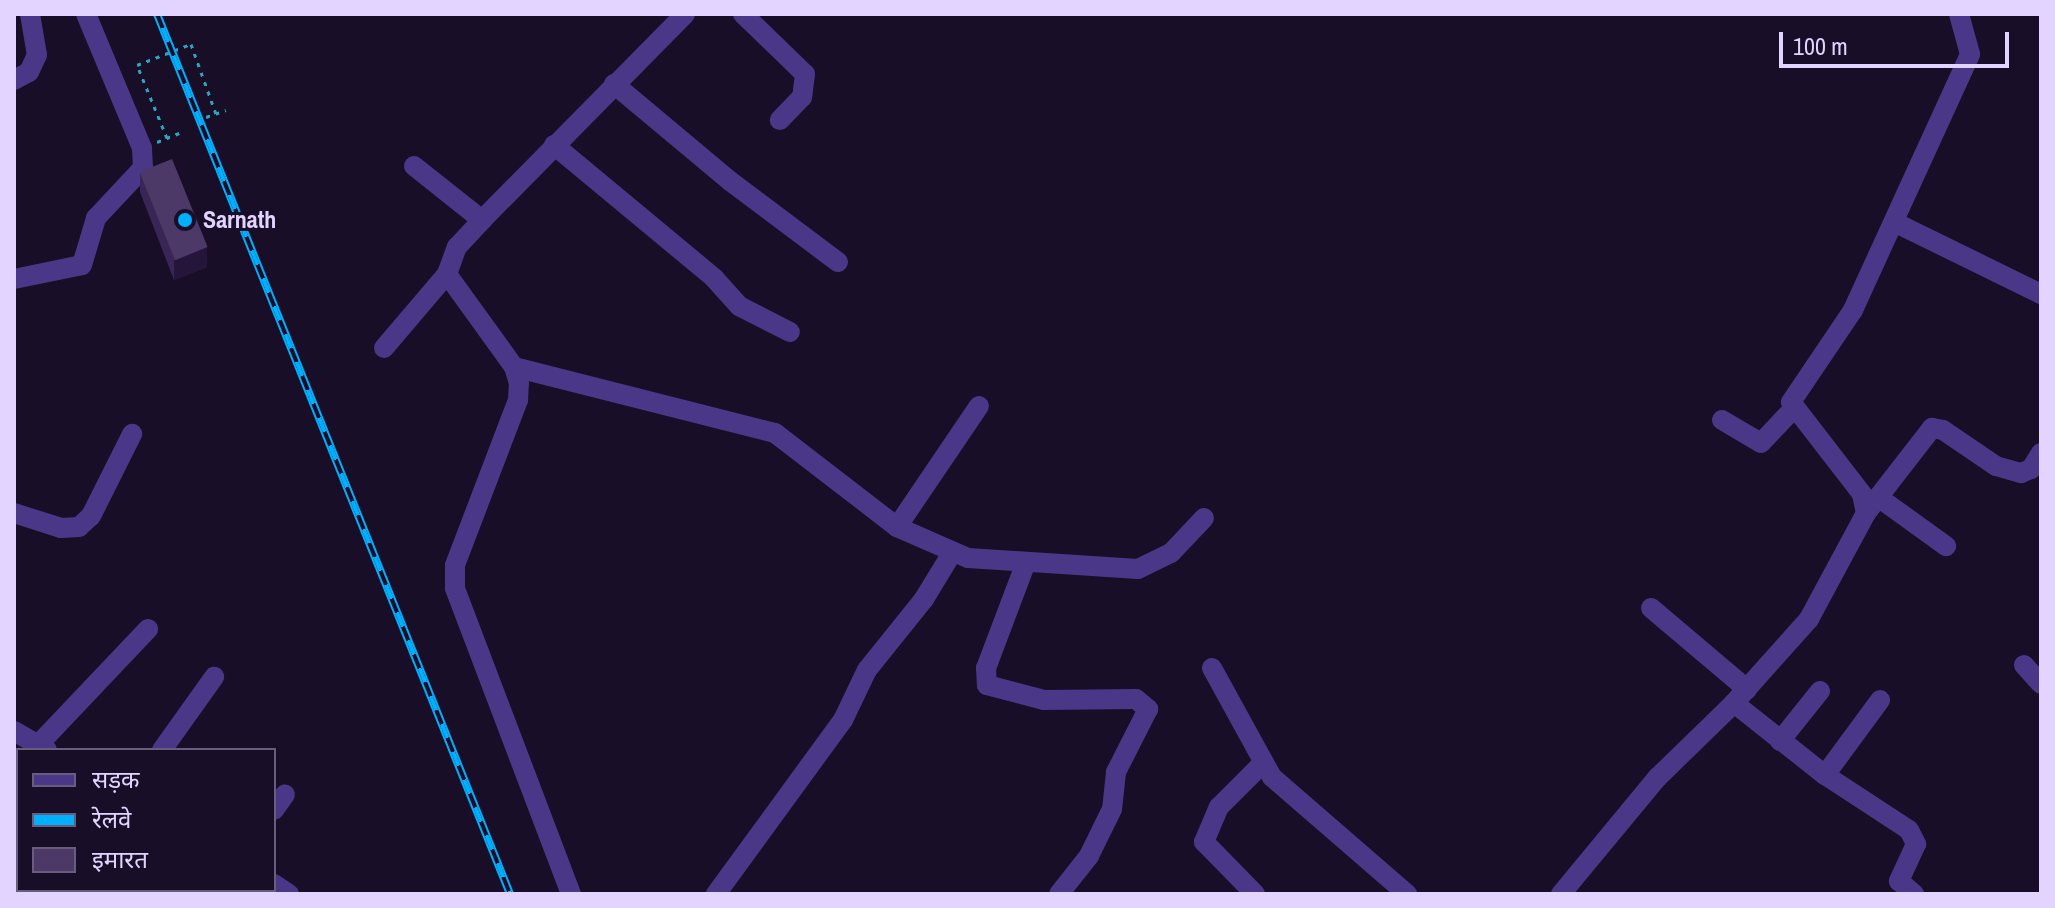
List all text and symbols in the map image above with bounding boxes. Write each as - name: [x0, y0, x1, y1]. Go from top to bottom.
- scale bar: [1783, 16, 2013, 66]
- text: 100 m: [1793, 30, 1848, 62]
- place label: Sarnath: [203, 206, 276, 234]
- marker: Sarnath: [174, 209, 196, 231]
- legend: [16, 748, 276, 892]
- text: सड़क: [92, 763, 140, 795]
- text: रेलवे: [92, 803, 131, 835]
- text: इमारत: [92, 843, 148, 875]

